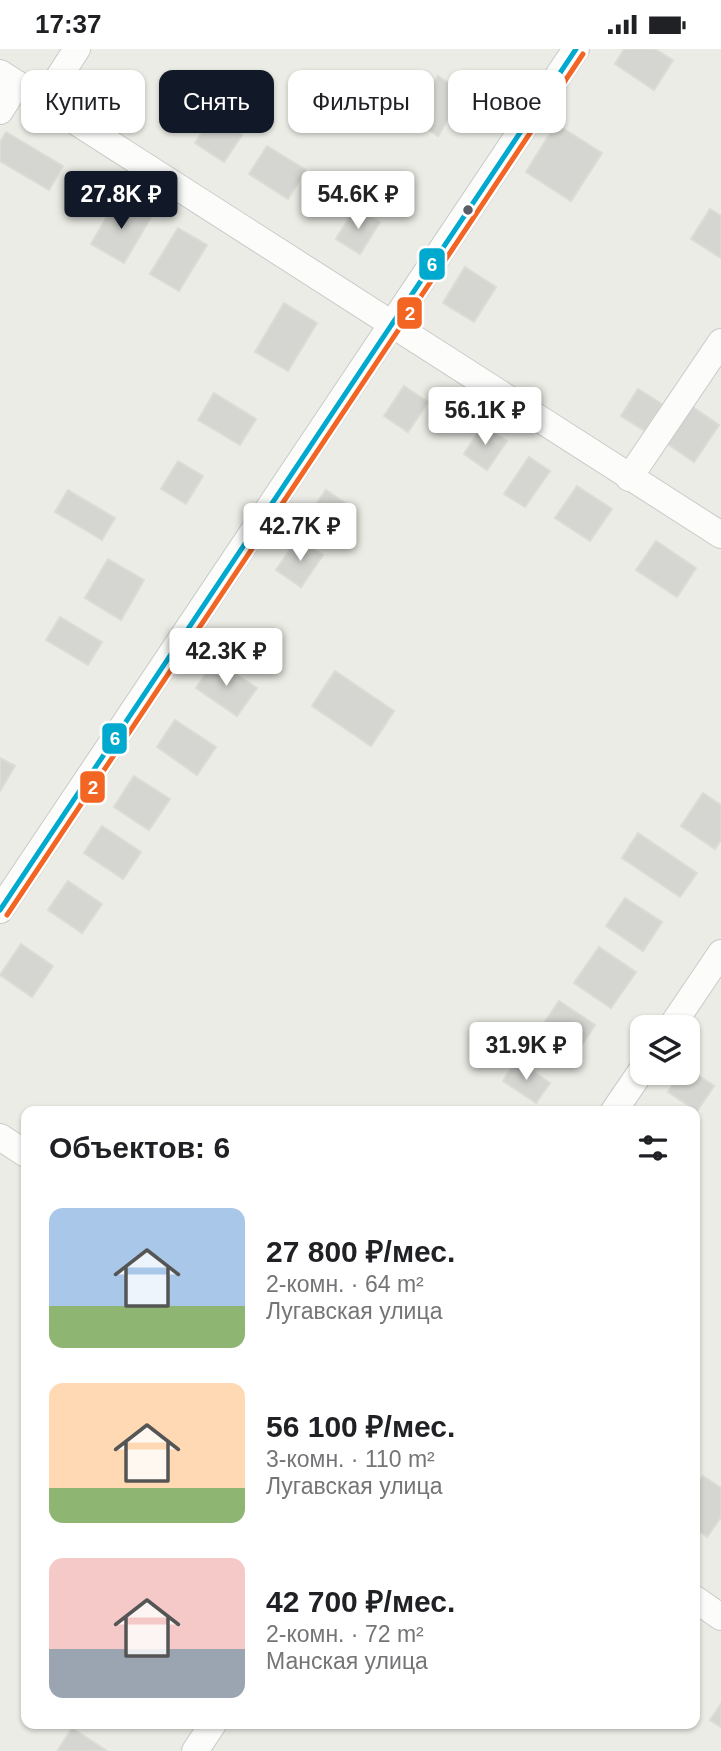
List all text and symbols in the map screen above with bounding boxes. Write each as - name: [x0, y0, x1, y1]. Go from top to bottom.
- text: 17:37: [35, 9, 102, 39]
- chip: Купить: [21, 70, 145, 133]
- chip: Снять: [159, 70, 274, 133]
- chip: Фильтры: [288, 70, 434, 133]
- chip: Новое: [448, 70, 566, 133]
- pin: 27.8K ₽: [56, 171, 186, 231]
- pin: 54.6K ₽: [293, 171, 423, 231]
- text: 27.8K ₽: [80, 181, 162, 207]
- text: 54.6K ₽: [317, 181, 399, 207]
- unlabelled marker: [461, 203, 475, 217]
- line badge: 6: [418, 247, 446, 281]
- text: 6: [427, 254, 437, 275]
- line badge: 2: [396, 296, 423, 330]
- text: 2: [405, 303, 415, 324]
- pin: 56.1K ₽: [420, 387, 550, 447]
- text: 56.1K ₽: [444, 397, 526, 423]
- pin: 42.7K ₽: [235, 503, 365, 563]
- text: 42.7K ₽: [259, 513, 341, 539]
- pin: 42.3K ₽: [161, 629, 291, 688]
- text: 42.3K ₽: [185, 638, 267, 664]
- line badge: 6: [101, 722, 128, 755]
- text: 6: [110, 728, 120, 749]
- line badge: 2: [79, 770, 106, 804]
- text: 2: [88, 777, 98, 798]
- map controls: [630, 1015, 700, 1085]
- button: layers: [630, 1015, 700, 1085]
- pin: 31.9K ₽: [461, 1023, 591, 1082]
- text: 31.9K ₽: [485, 1032, 567, 1058]
- icon: filters: [634, 1129, 672, 1167]
- text: Объектов: 6: [49, 1131, 230, 1164]
- text: 27 800 ₽/мес.: [266, 1235, 455, 1268]
- icon: home: [105, 1236, 189, 1320]
- text: 2-комн. · 64 m²: [266, 1271, 424, 1297]
- text: Лугавская улица: [266, 1298, 442, 1324]
- text: 56 100 ₽/мес.: [266, 1410, 455, 1443]
- icon: home: [105, 1411, 189, 1495]
- text: 3-комн. · 110 m²: [266, 1446, 435, 1472]
- text: Лугавская улица: [266, 1473, 442, 1499]
- text: 42 700 ₽/мес.: [266, 1585, 455, 1618]
- icon: home: [105, 1586, 189, 1670]
- text: 2-комн. · 72 m²: [266, 1621, 424, 1647]
- text: Манская улица: [266, 1648, 428, 1674]

